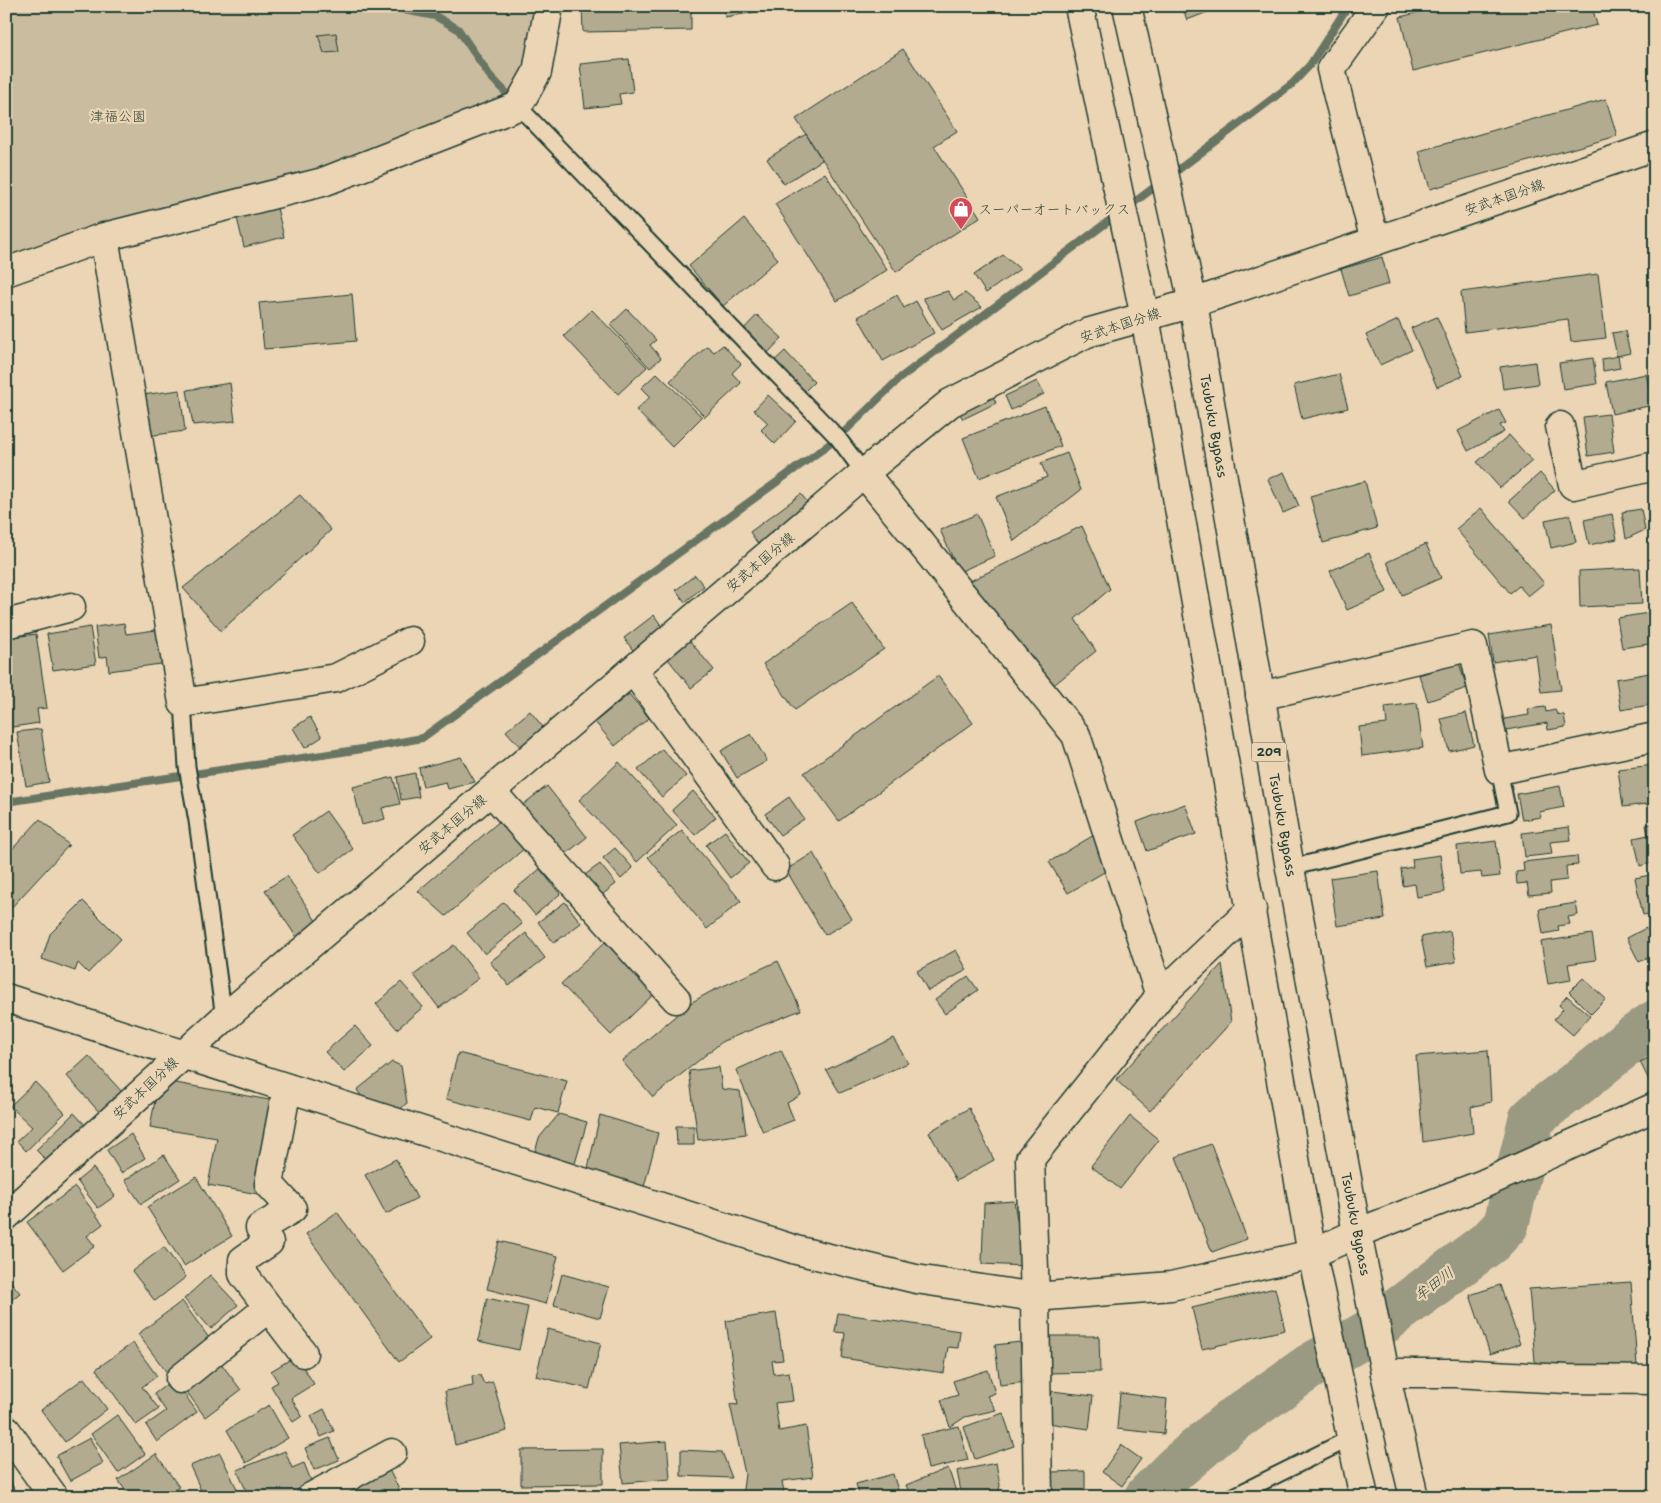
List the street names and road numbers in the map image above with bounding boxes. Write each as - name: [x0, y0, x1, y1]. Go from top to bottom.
- street label: 安武本国分線: [1461, 175, 1547, 219]
- street label: 安武本国分線: [1077, 303, 1163, 347]
- street label: Tsubuku Bypass: [1196, 373, 1232, 479]
- street label: 安武本国分線: [722, 528, 798, 596]
- road number: 209: [1252, 742, 1286, 762]
- street label: Tsubuku Bypass: [1265, 772, 1301, 878]
- street label: 安武本国分線: [414, 790, 490, 858]
- street label: 安武本国分線: [108, 1053, 182, 1123]
- street label: Tsubuku Bypass: [1337, 1171, 1375, 1277]

